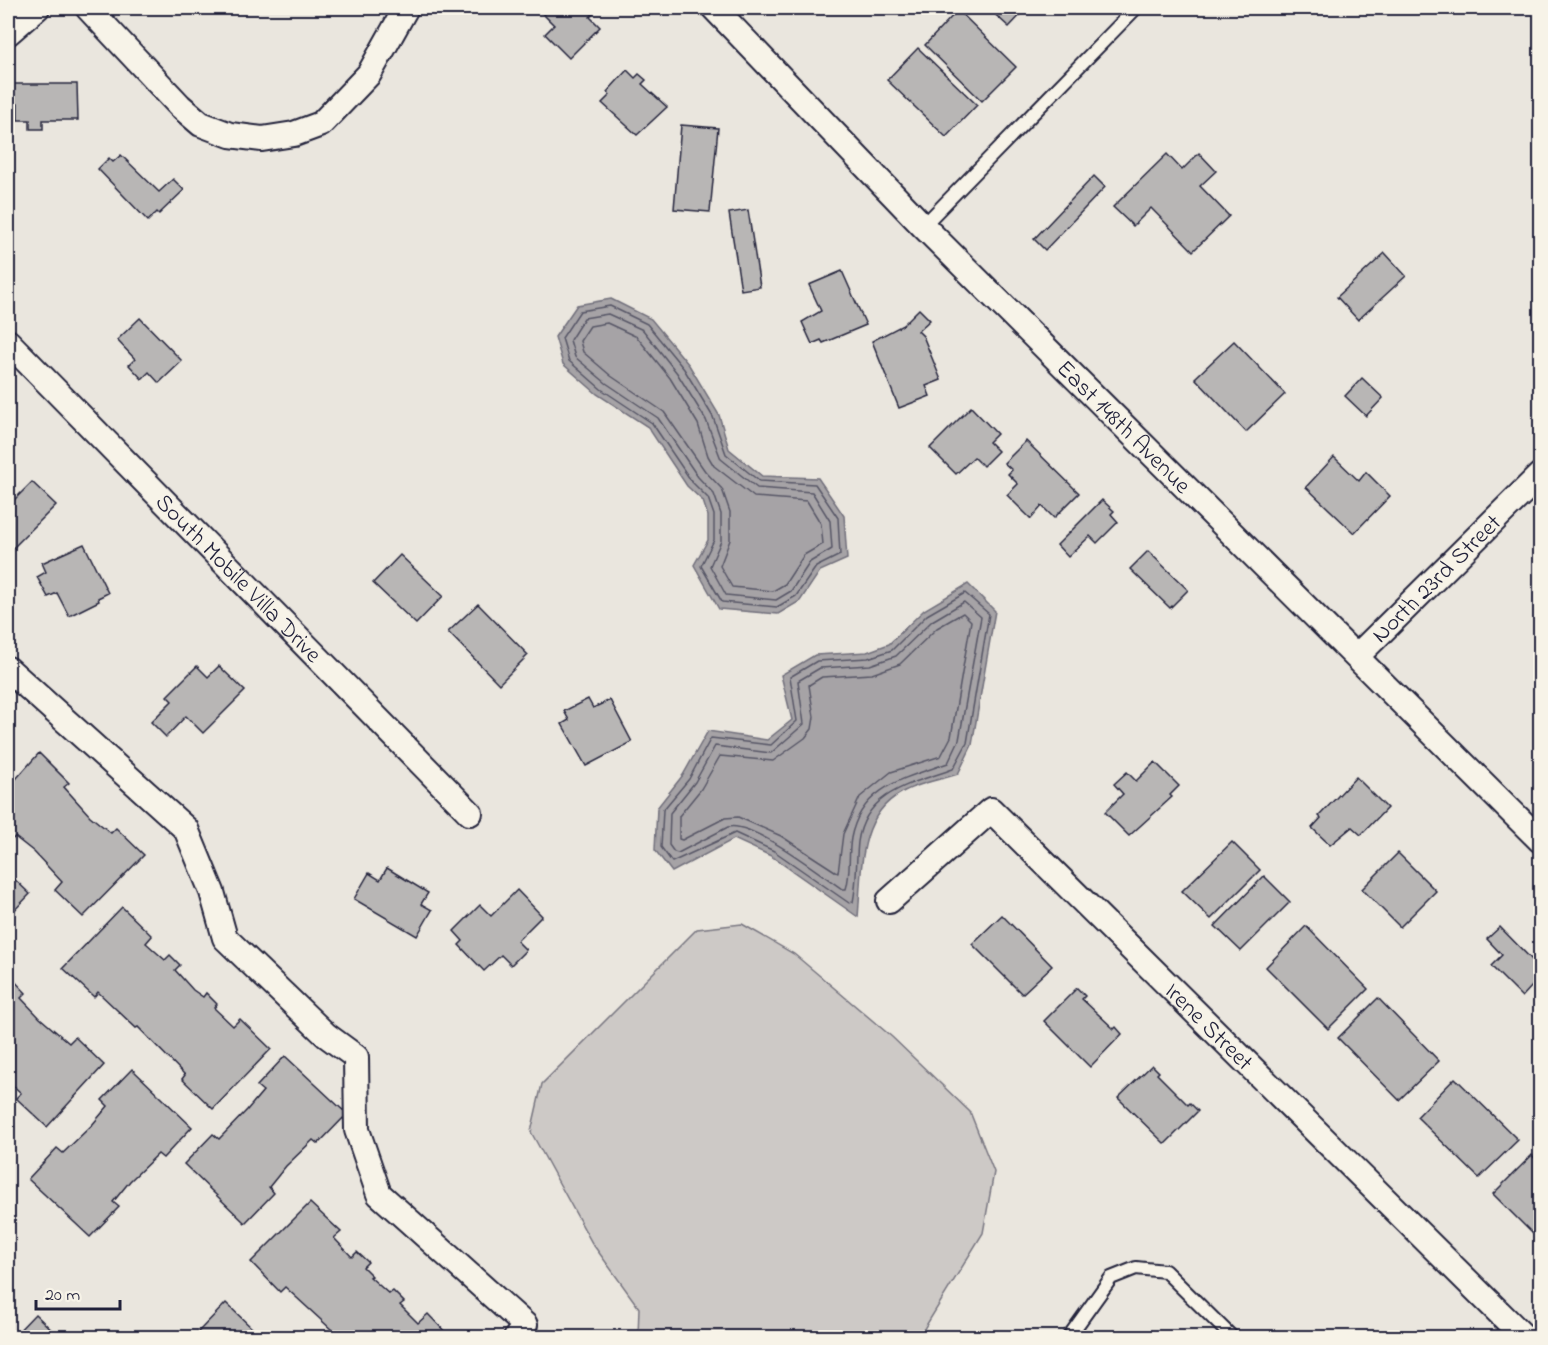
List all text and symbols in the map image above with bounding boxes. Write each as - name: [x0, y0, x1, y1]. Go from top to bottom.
- street label: East 148th Avenue: [1047, 353, 1198, 503]
- street label: South Mobile Villa Drive: [146, 487, 329, 672]
- street label: North 23rd Street: [1365, 507, 1511, 652]
- street label: Irene Street: [1155, 976, 1260, 1080]
- scale bar: [36, 1273, 120, 1311]
- text: 20 m: [45, 1283, 80, 1309]

